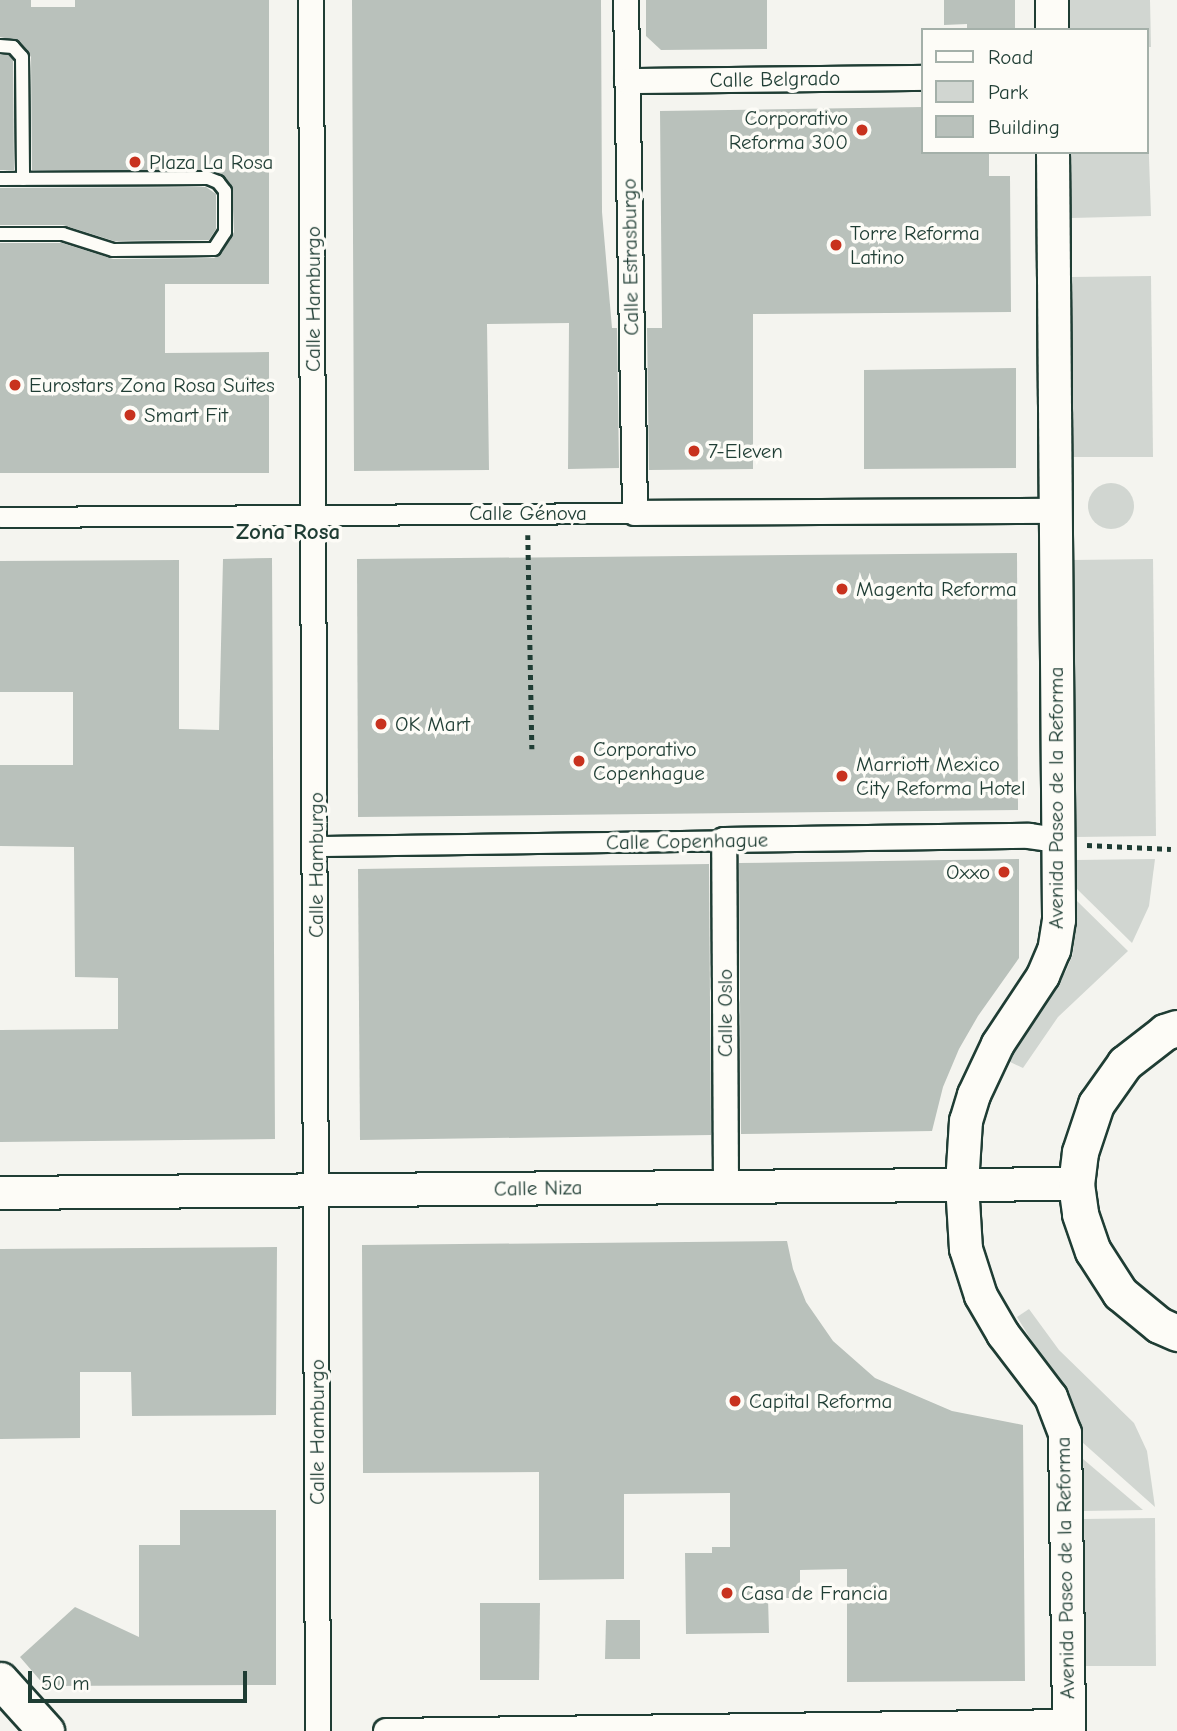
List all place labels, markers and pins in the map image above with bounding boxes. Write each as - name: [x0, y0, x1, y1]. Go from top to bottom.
- place label: Corporativo Reforma 300: [729, 105, 848, 155]
- marker: Corporativo Reforma 300: [854, 122, 870, 138]
- place label: Plaza La Rosa: [149, 149, 273, 175]
- marker: Plaza La Rosa: [127, 154, 143, 170]
- place label: Torre Reforma Latino: [850, 220, 980, 270]
- marker: Torre Reforma Latino: [828, 237, 844, 253]
- place label: Eurostars Zona Rosa Suites: [29, 372, 275, 398]
- marker: Eurostars Zona Rosa Suites: [7, 377, 23, 393]
- place label: Smart Fit: [144, 402, 228, 428]
- marker: Smart Fit: [122, 407, 138, 423]
- place label: 7-Eleven: [708, 438, 783, 464]
- marker: 7-Eleven: [686, 443, 702, 459]
- place label: Magenta Reforma: [856, 576, 1017, 602]
- marker: Magenta Reforma: [834, 581, 850, 597]
- place label: OK Mart: [395, 711, 470, 737]
- marker: OK Mart: [373, 716, 389, 732]
- place label: Corporativo Copenhague: [593, 736, 705, 786]
- place label: Marriott Mexico City Reforma Hotel: [856, 751, 1026, 801]
- marker: Corporativo Copenhague: [571, 753, 587, 769]
- marker: Marriott Mexico City Reforma Hotel: [834, 768, 850, 784]
- place label: Oxxo: [946, 859, 990, 885]
- marker: Oxxo: [996, 864, 1012, 880]
- place label: Capital Reforma: [749, 1388, 892, 1414]
- marker: Capital Reforma: [727, 1393, 743, 1409]
- place label: Casa de Francia: [741, 1580, 888, 1606]
- marker: Casa de Francia: [719, 1585, 735, 1601]

